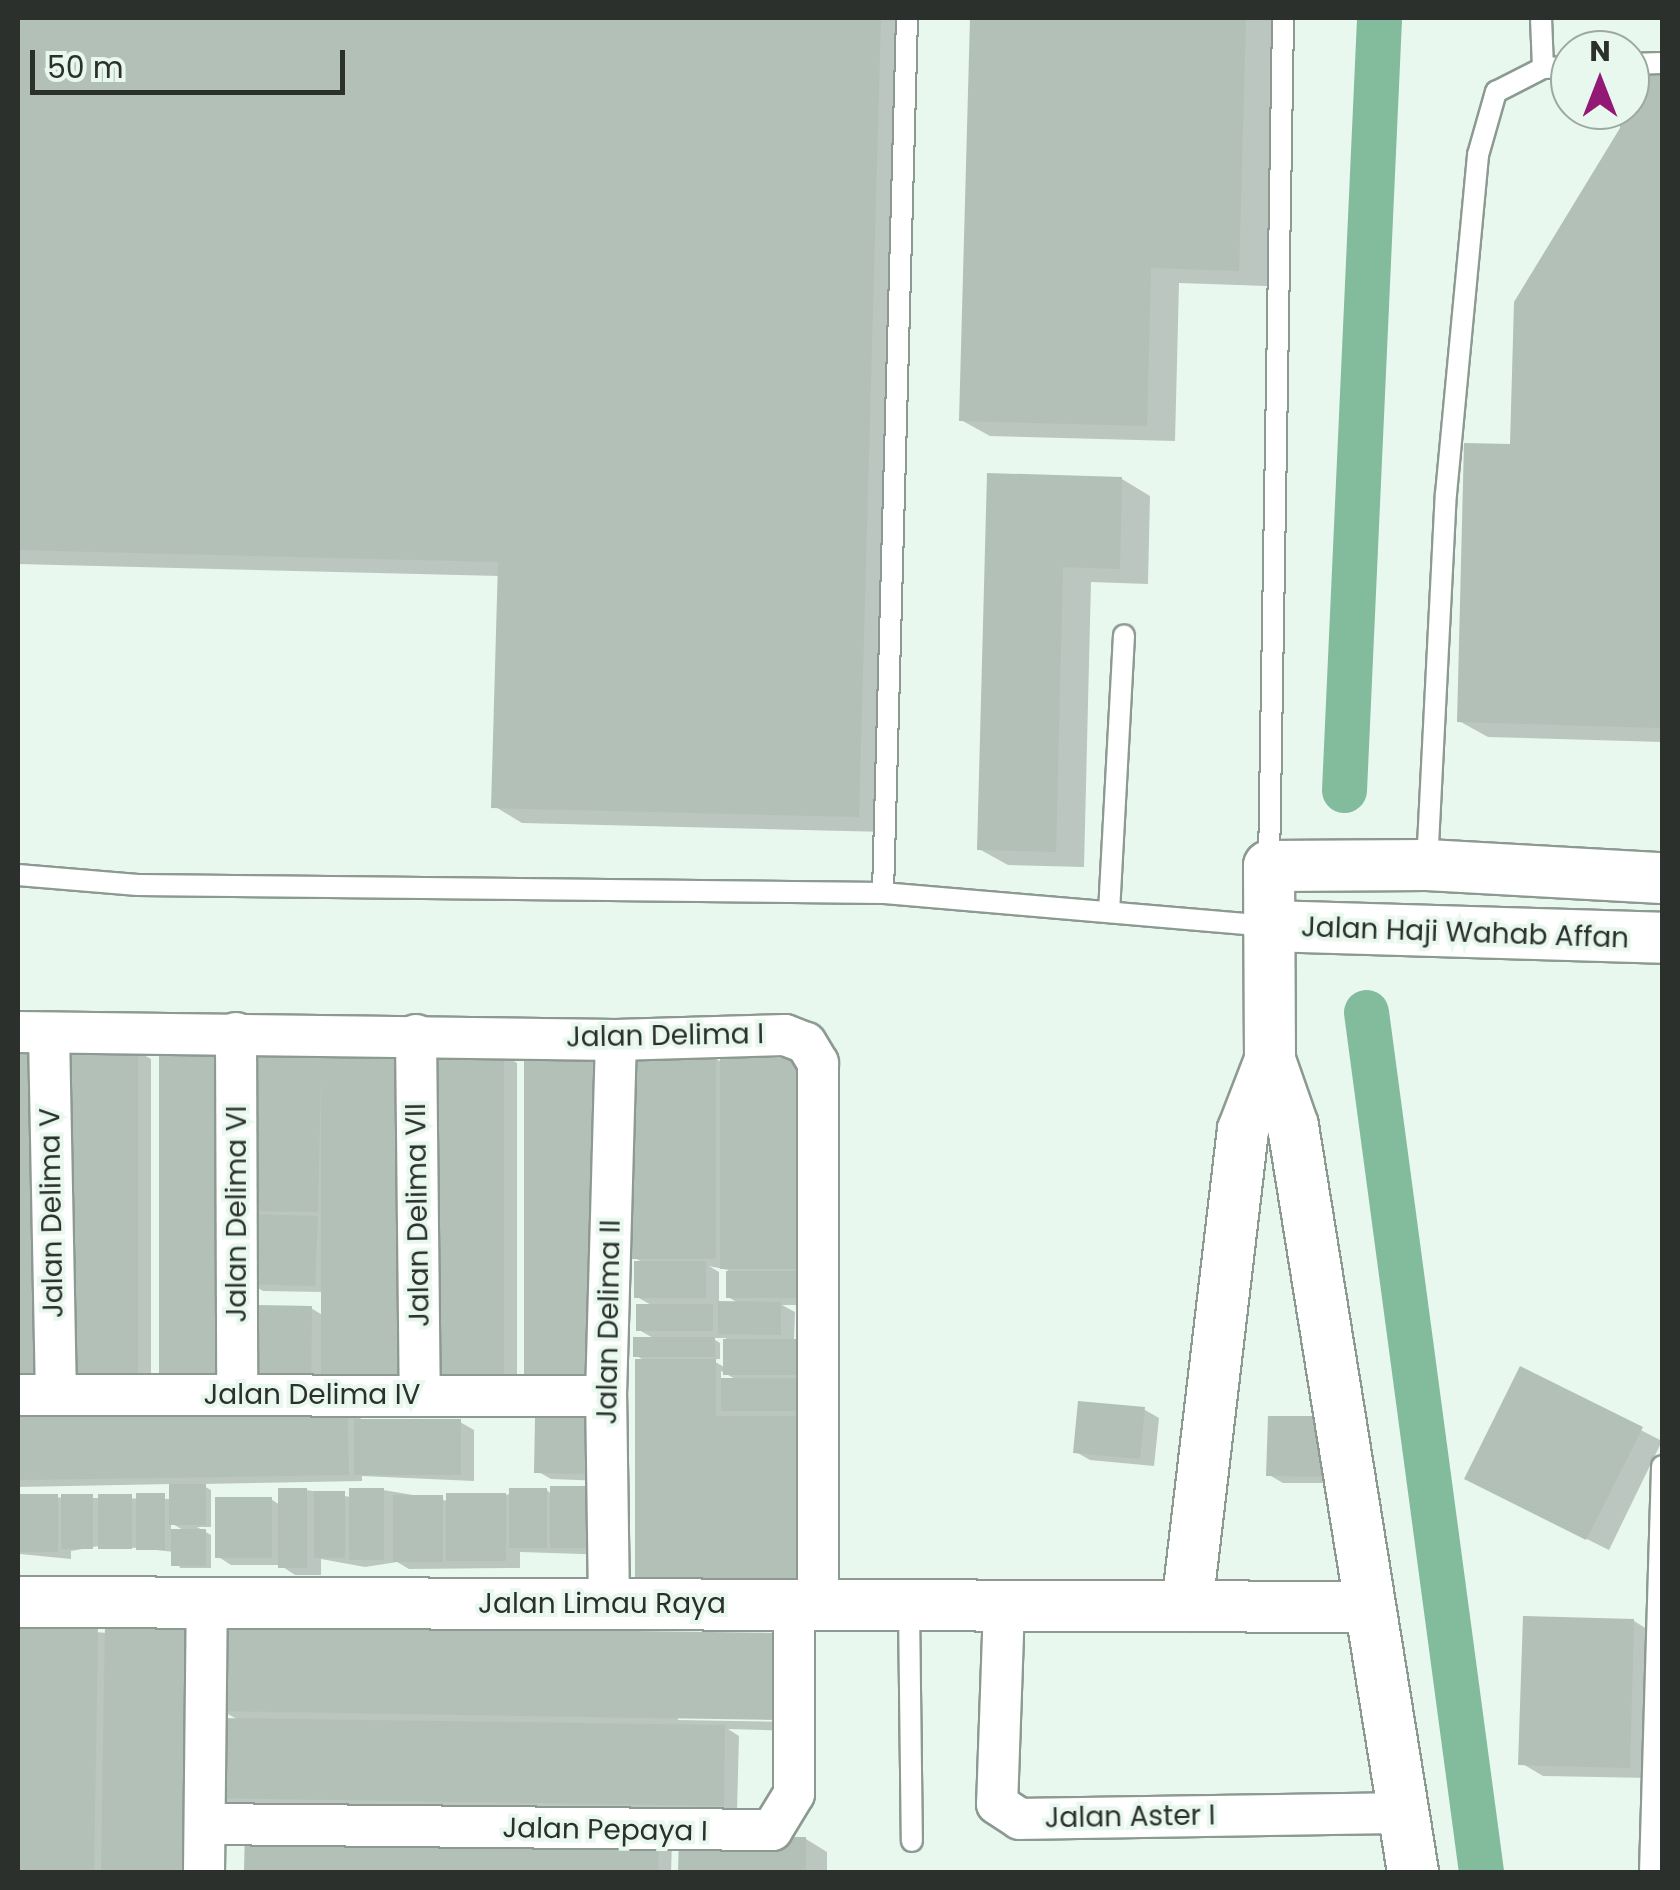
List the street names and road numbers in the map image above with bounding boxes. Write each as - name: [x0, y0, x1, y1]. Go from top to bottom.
- street label: Jalan Haji Wahab Affan: [1300, 910, 1630, 956]
- street label: Jalan Delima I: [566, 1017, 764, 1055]
- street label: Jalan Delima VII: [399, 1103, 437, 1327]
- street label: Jalan Delima VI: [220, 1106, 254, 1322]
- street label: Jalan Delima V: [33, 1108, 71, 1318]
- street label: Jalan Delima II: [590, 1219, 628, 1425]
- street label: Jalan Delima IV: [204, 1378, 420, 1412]
- street label: Jalan Limau Raya: [478, 1587, 726, 1621]
- street label: Jalan Aster I: [1044, 1799, 1216, 1835]
- street label: Jalan Pepaya I: [502, 1811, 708, 1849]

